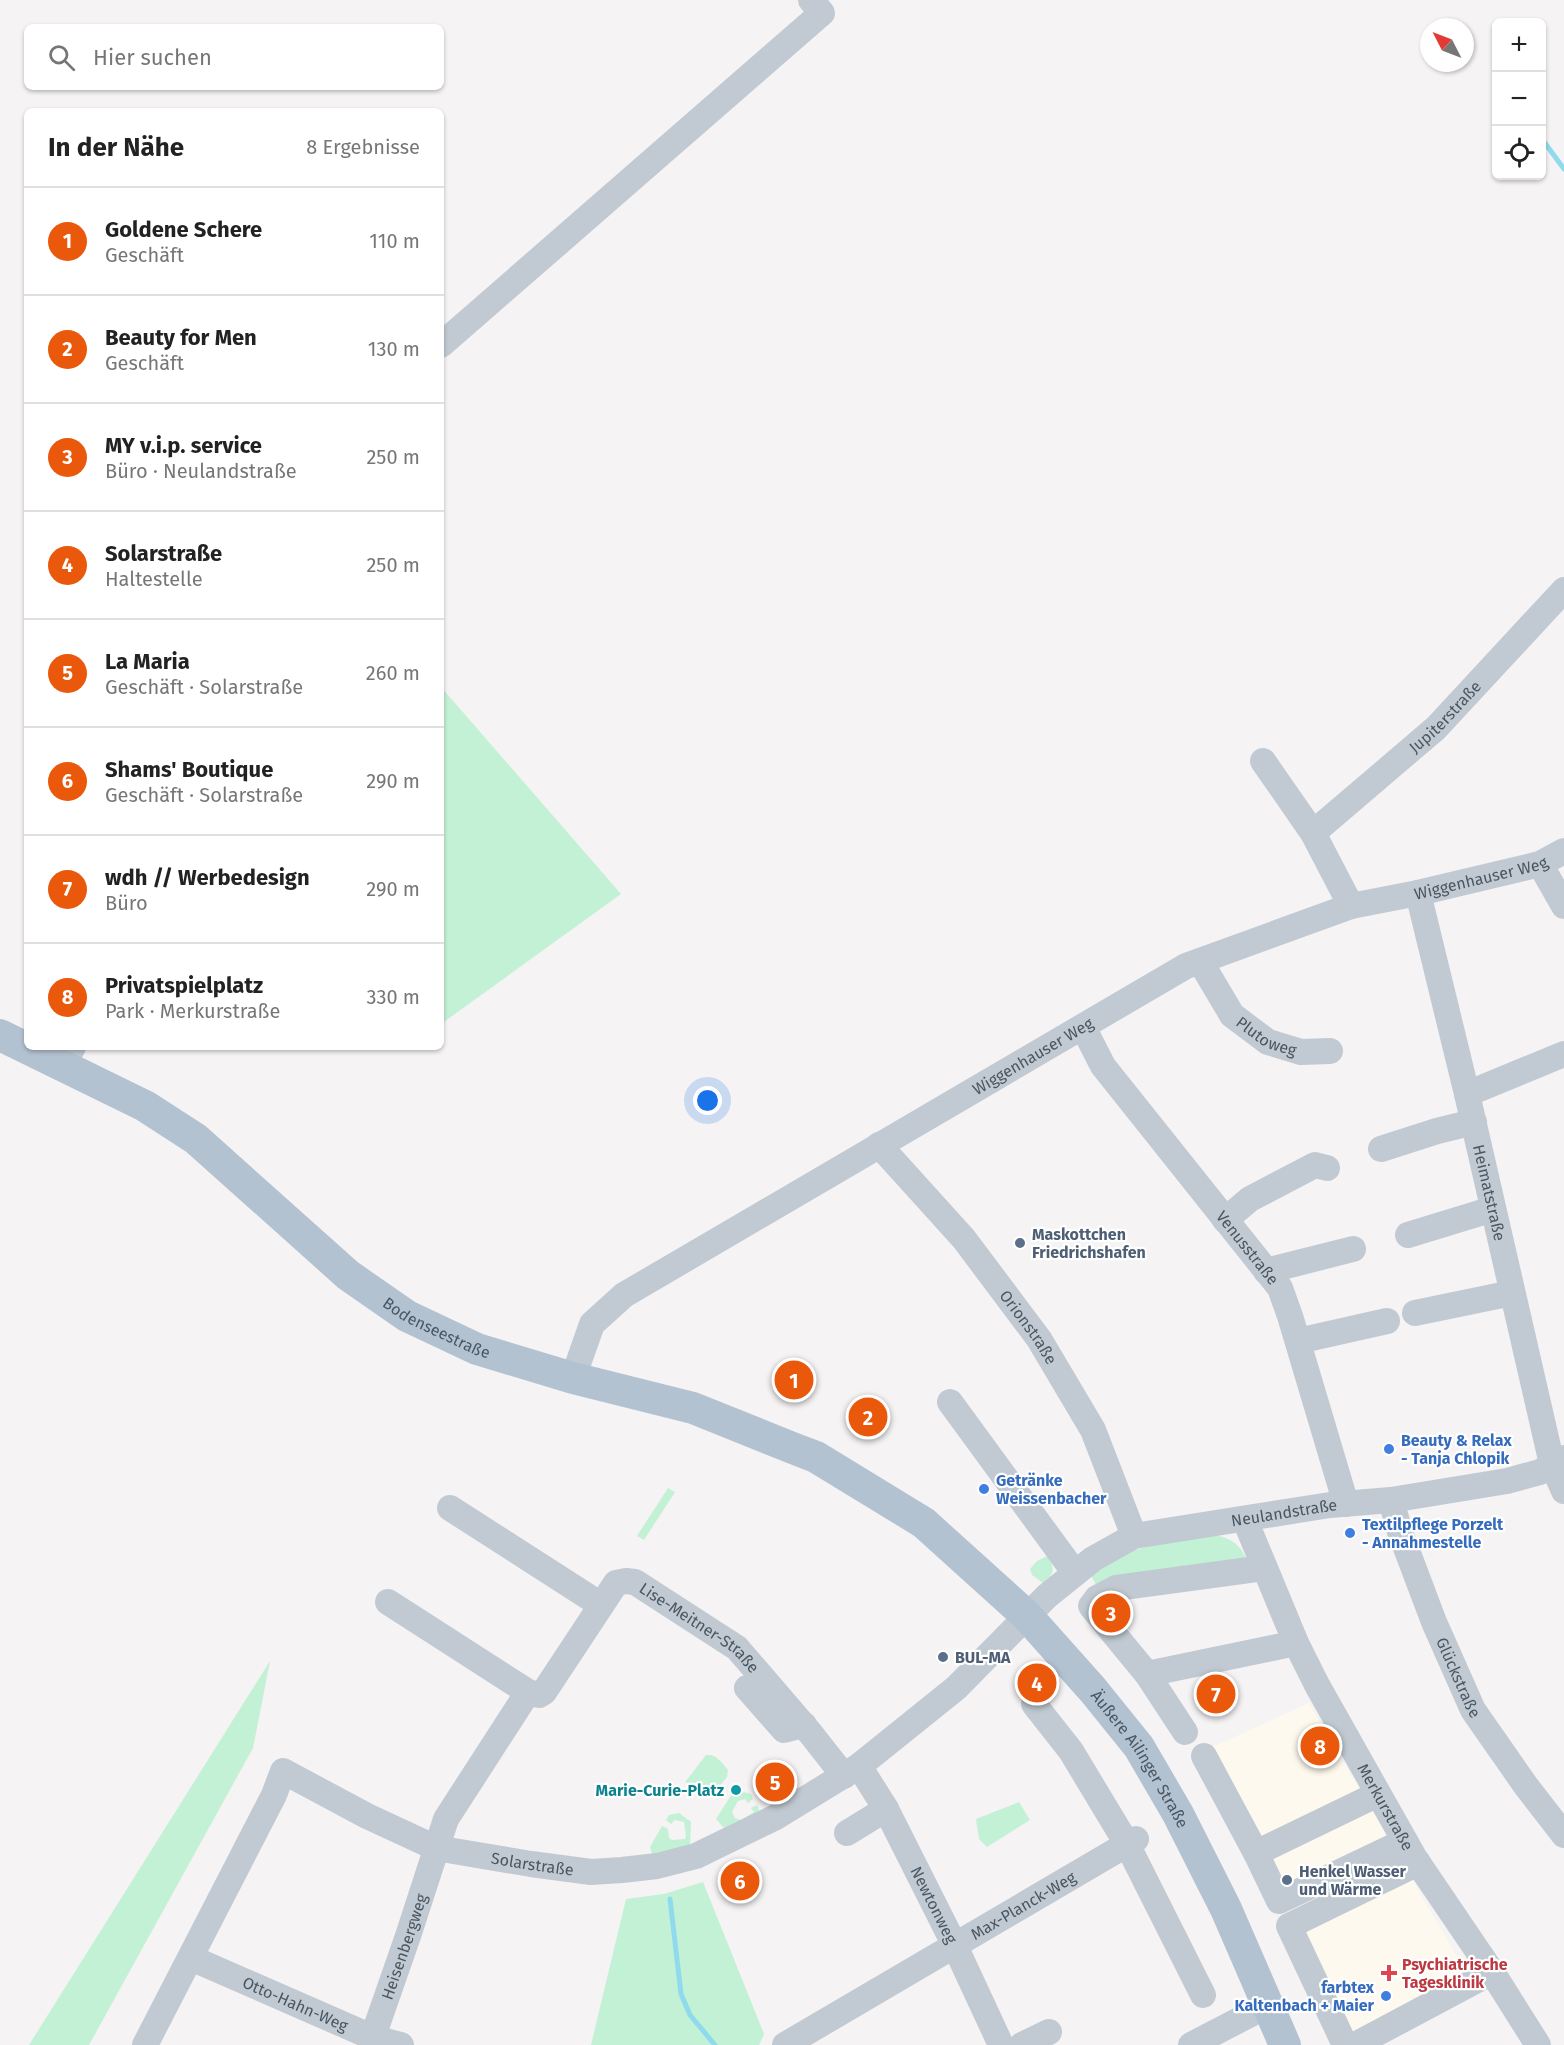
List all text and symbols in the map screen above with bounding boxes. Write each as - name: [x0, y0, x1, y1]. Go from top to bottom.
- north arrow: [1420, 18, 1474, 72]
- map controls: [1492, 18, 1546, 180]
- button: +: [1492, 18, 1546, 72]
- search box: [24, 24, 444, 90]
- icon: search: [45, 41, 78, 74]
- text: Hier suchen: [93, 44, 212, 71]
- button: −: [1492, 72, 1546, 126]
- button: locate: [1492, 126, 1546, 180]
- text: In der Nähe: [48, 132, 184, 163]
- text: 8 Ergebnisse: [306, 135, 420, 159]
- text: Goldene Schere: [105, 216, 262, 243]
- text: 1: [63, 229, 72, 253]
- text: 110 m: [369, 229, 420, 253]
- text: Geschäft: [105, 243, 184, 267]
- text: Beauty for Men: [105, 324, 257, 351]
- text: 2: [62, 337, 73, 361]
- text: 130 m: [368, 337, 420, 361]
- text: Geschäft: [105, 351, 184, 375]
- text: MY v.i.p. service: [105, 432, 262, 459]
- text: 3: [62, 445, 73, 469]
- text: 250 m: [366, 445, 420, 469]
- text: Büro · Neulandstraße: [105, 459, 297, 483]
- text: Solarstraße: [105, 540, 222, 567]
- text: 4: [62, 553, 73, 577]
- text: 250 m: [366, 553, 420, 577]
- text: Haltestelle: [105, 567, 203, 591]
- text: La Maria: [105, 648, 190, 675]
- text: 5: [62, 661, 73, 685]
- text: 260 m: [366, 661, 420, 685]
- text: Geschäft · Solarstraße: [105, 675, 303, 699]
- street label: Jupiterstraße: [1405, 677, 1485, 757]
- text: Shams' Boutique: [105, 756, 273, 783]
- text: 6: [62, 769, 73, 793]
- text: 290 m: [366, 769, 420, 793]
- text: Geschäft · Solarstraße: [105, 783, 303, 807]
- street label: Wiggenhauser Weg: [1412, 852, 1552, 904]
- text: wdh // Werbedesign: [105, 864, 310, 891]
- text: 7: [63, 877, 72, 901]
- text: 290 m: [366, 877, 420, 901]
- text: Büro: [105, 891, 148, 915]
- text: Privatspielplatz: [105, 972, 263, 999]
- text: 8: [62, 985, 73, 1009]
- text: 330 m: [366, 985, 420, 1009]
- text: Park · Merkurstraße: [105, 999, 280, 1023]
- street label: Wiggenhauser Weg: [969, 1013, 1097, 1099]
- street label: Plutoweg: [1232, 1013, 1300, 1060]
- your location: [693, 1086, 722, 1115]
- street label: Heimatstraße: [1469, 1143, 1509, 1243]
- street label: Venusstraße: [1212, 1207, 1283, 1289]
- place label: Maskottchen Friedrichshafen: [1032, 1225, 1146, 1262]
- marker: Maskottchen Friedrichshafen: [1013, 1236, 1027, 1250]
- street label: Orionstraße: [996, 1286, 1061, 1368]
- street label: Bodenseestraße: [379, 1293, 492, 1362]
- pin: 1: [774, 1358, 814, 1402]
- pin: 2: [848, 1394, 888, 1440]
- place label: Beauty & Relax - Tanja Chlopik: [1401, 1431, 1512, 1468]
- marker: Beauty & Relax - Tanja Chlopik: [1382, 1442, 1396, 1456]
- place label: Getränke Weissenbacher: [996, 1471, 1107, 1508]
- marker: Getränke Weissenbacher: [977, 1482, 991, 1496]
- street label: Neulandstraße: [1230, 1495, 1338, 1531]
- place label: Textilpflege Porzelt - Annahmestelle: [1362, 1515, 1504, 1552]
- marker: Textilpflege Porzelt - Annahmestelle: [1343, 1526, 1357, 1540]
- street label: Lise-Meitner-Straße: [636, 1579, 763, 1677]
- pin: 3: [1092, 1590, 1130, 1636]
- street label: Glückstraße: [1432, 1635, 1484, 1722]
- place label: BUL-MA: [955, 1648, 1011, 1667]
- marker: BUL-MA: [936, 1650, 950, 1664]
- pin: 4: [1018, 1660, 1056, 1706]
- pin: 7: [1196, 1672, 1236, 1716]
- street label: Äußere Ailinger Straße: [1087, 1686, 1192, 1831]
- pin: 8: [1300, 1724, 1340, 1768]
- pin: 5: [756, 1760, 794, 1804]
- street label: Merkurstraße: [1353, 1760, 1417, 1854]
- place label: Marie-Curie-Platz: [596, 1781, 725, 1800]
- marker: Marie-Curie-Platz: [729, 1783, 743, 1797]
- street label: Solarstraße: [490, 1848, 575, 1880]
- pin: 6: [720, 1858, 760, 1904]
- place label: Henkel Wasser und Wärme: [1299, 1862, 1407, 1899]
- street label: Newtonweg: [906, 1863, 961, 1947]
- street label: Max-Planck-Weg: [967, 1867, 1080, 1944]
- marker: Henkel Wasser und Wärme: [1280, 1873, 1294, 1887]
- street label: Heisenbergweg: [377, 1891, 431, 2002]
- place label: Psychiatrische Tagesklinik: [1402, 1955, 1508, 1992]
- marker: Psychiatrische Tagesklinik: [1380, 1964, 1398, 1982]
- street label: Otto-Hahn-Weg: [240, 1973, 352, 2036]
- place label: farbtex Kaltenbach + Maier: [1234, 1978, 1375, 2015]
- marker: farbtex Kaltenbach + Maier: [1379, 1989, 1393, 2003]

